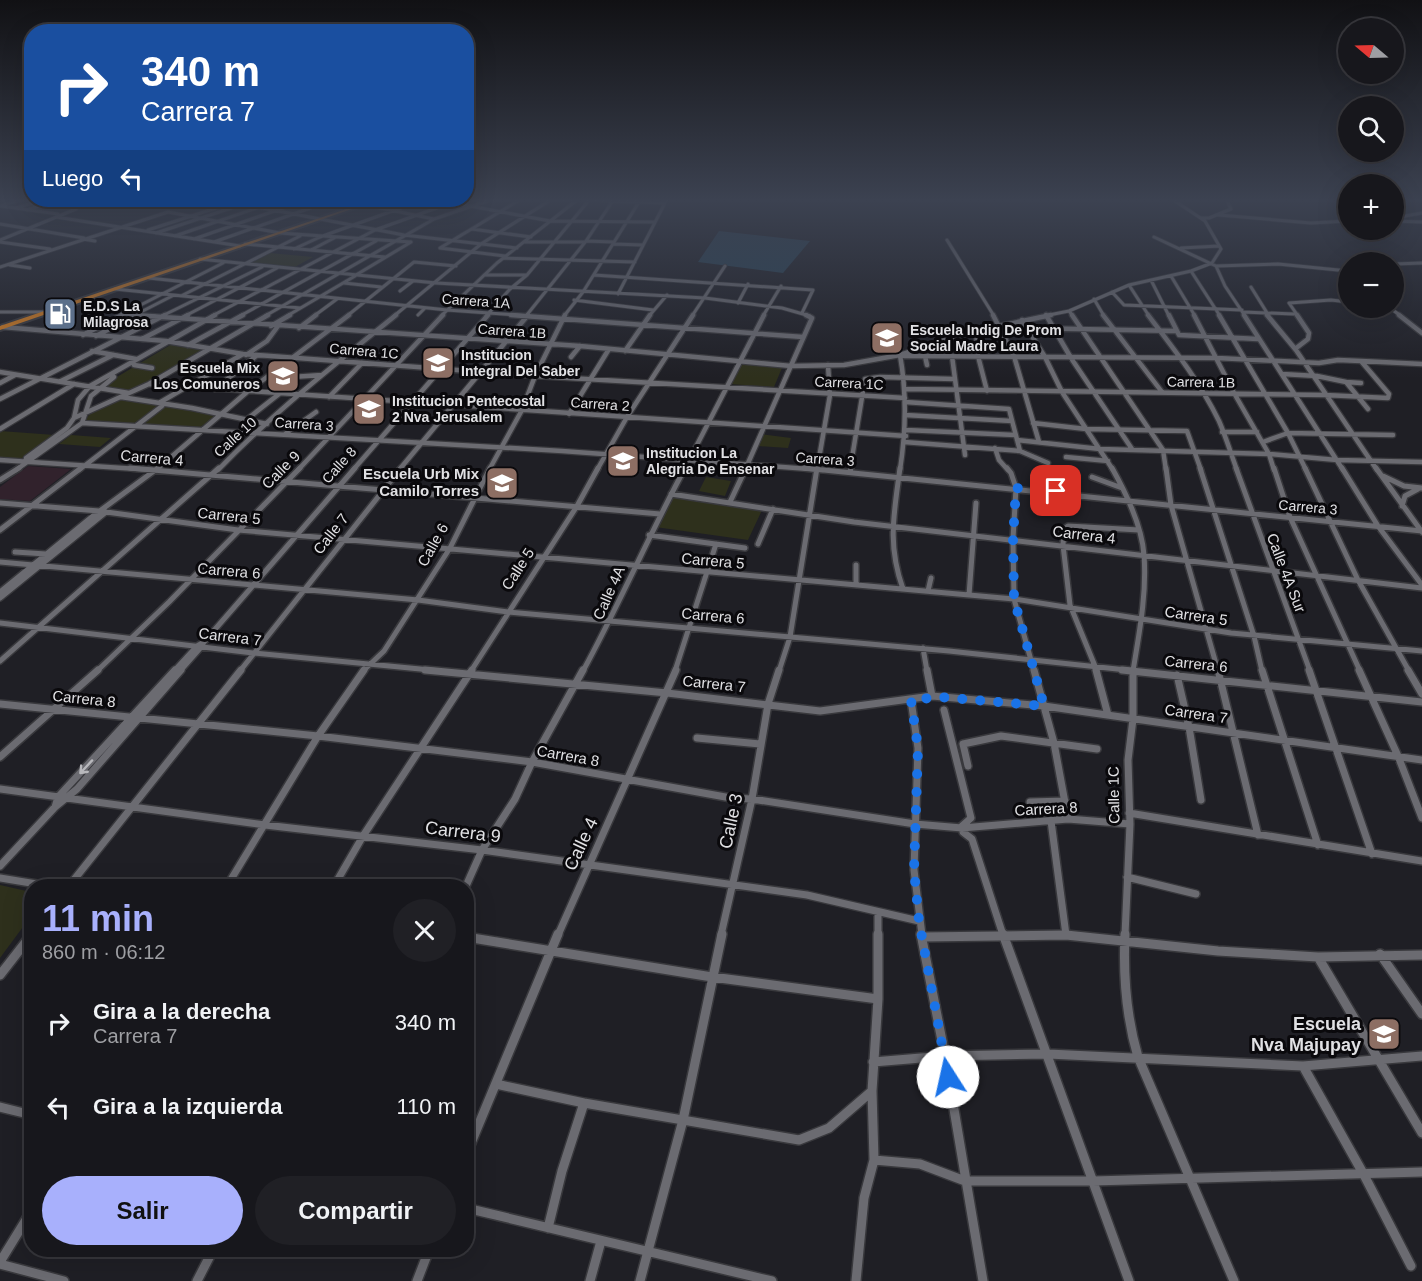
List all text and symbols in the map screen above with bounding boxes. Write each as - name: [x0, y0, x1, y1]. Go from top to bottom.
- north arrow: [1338, 18, 1404, 84]
- map controls: [1338, 18, 1404, 318]
- icon: right: [42, 48, 120, 126]
- text: 340 m: [141, 48, 260, 95]
- button: search: [1338, 96, 1404, 162]
- text: Carrera 7: [141, 97, 255, 127]
- icon: left: [115, 162, 148, 195]
- text: Luego: [42, 166, 103, 191]
- button: +: [1338, 174, 1404, 240]
- button: −: [1338, 252, 1404, 318]
- street label: Carrera 1A: [441, 291, 511, 311]
- fuel station icon: E.D.S La Milagrosa: [42, 296, 78, 332]
- place label: E.D.S La Milagrosa: [83, 298, 149, 330]
- school or university icon: Escuela Indig De Prom Social Madre Laura: [869, 320, 905, 356]
- street label: Carrera 1B: [477, 321, 547, 341]
- place label: Escuela Indig De Prom Social Madre Laura: [910, 322, 1062, 354]
- street label: Carrera 1C: [329, 340, 399, 362]
- school or university icon: Institucion Integral Del Saber: [420, 345, 456, 381]
- place label: Institucion Integral Del Saber: [461, 347, 581, 379]
- school or university icon: Escuela Mix Los Comuneros: [265, 358, 301, 394]
- place label: Escuela Mix Los Comuneros: [153, 360, 260, 392]
- street label: Carrera 1C: [814, 373, 884, 393]
- street label: Carrera 1B: [1167, 373, 1235, 391]
- school or university icon: Institucion Pentecostal 2 Nva Jerusalem: [351, 391, 387, 427]
- place label: Institucion Pentecostal 2 Nva Jerusalem: [392, 393, 545, 425]
- street label: Carrera 2: [570, 394, 630, 414]
- street label: Calle 10: [211, 414, 260, 460]
- street label: Carrera 3: [274, 414, 334, 434]
- street label: Calle 8: [318, 443, 360, 487]
- school or university icon: Institucion La Alegria De Ensenar: [605, 443, 641, 479]
- place label: Institucion La Alegria De Ensenar: [646, 445, 775, 477]
- street label: Carrera 4: [120, 446, 184, 469]
- street label: Calle 9: [258, 447, 303, 492]
- street label: Carrera 3: [795, 449, 855, 469]
- place label: Escuela Urb Mix Camilo Torres: [363, 465, 480, 499]
- school or university icon: Escuela Urb Mix Camilo Torres: [484, 465, 520, 501]
- pin: [1030, 465, 1081, 516]
- icon: arrive: [1039, 474, 1072, 507]
- street label: Carrera 3: [1278, 496, 1338, 518]
- street label: Carrera 5: [197, 504, 261, 527]
- street label: Calle 7: [310, 510, 352, 557]
- street label: Calle 6: [414, 520, 451, 569]
- street label: Carrera 4: [1052, 522, 1117, 547]
- street label: Calle 4A Sur: [1264, 531, 1309, 615]
- street label: Calle 5: [498, 545, 537, 593]
- street label: Carrera 5: [681, 549, 745, 572]
- street label: Carrera 6: [197, 559, 261, 582]
- street label: Calle 4A: [589, 563, 628, 622]
- street label: Carrera 5: [1164, 603, 1229, 628]
- street label: Carrera 6: [681, 604, 745, 627]
- street label: Carrera 7: [198, 624, 263, 649]
- street label: Carrera 6: [1164, 652, 1228, 675]
- street label: Carrera 7: [682, 672, 746, 695]
- street label: Carrera 8: [52, 687, 116, 710]
- street label: Carrera 7: [1164, 701, 1229, 726]
- street label: Carrera 8: [535, 742, 601, 769]
- one-way arrow: [79, 759, 93, 774]
- street label: Calle 1C: [1104, 766, 1123, 824]
- street label: Calle 3: [715, 792, 747, 850]
- street label: Carrera 8: [1014, 798, 1078, 819]
- street label: Calle 4: [560, 814, 602, 874]
- street label: Carrera 9: [424, 817, 502, 847]
- text: 11 min: [42, 898, 154, 939]
- button: close: [393, 899, 456, 962]
- text: 860 m · 06:12: [42, 941, 165, 963]
- text: Gira a la derecha: [93, 999, 270, 1024]
- icon: right: [42, 1007, 75, 1040]
- text: 340 m: [395, 1010, 456, 1035]
- place label: Escuela Nva Majupay: [1251, 1014, 1362, 1055]
- school or university icon: Escuela Nva Majupay: [1366, 1016, 1402, 1052]
- text: Carrera 7: [93, 1025, 177, 1047]
- position arrow: [916, 1045, 980, 1109]
- icon: left: [42, 1091, 75, 1124]
- text: Gira a la izquierda: [93, 1094, 283, 1119]
- text: 110 m: [396, 1094, 456, 1119]
- button: Salir: [42, 1176, 243, 1245]
- button: Compartir: [255, 1176, 456, 1245]

